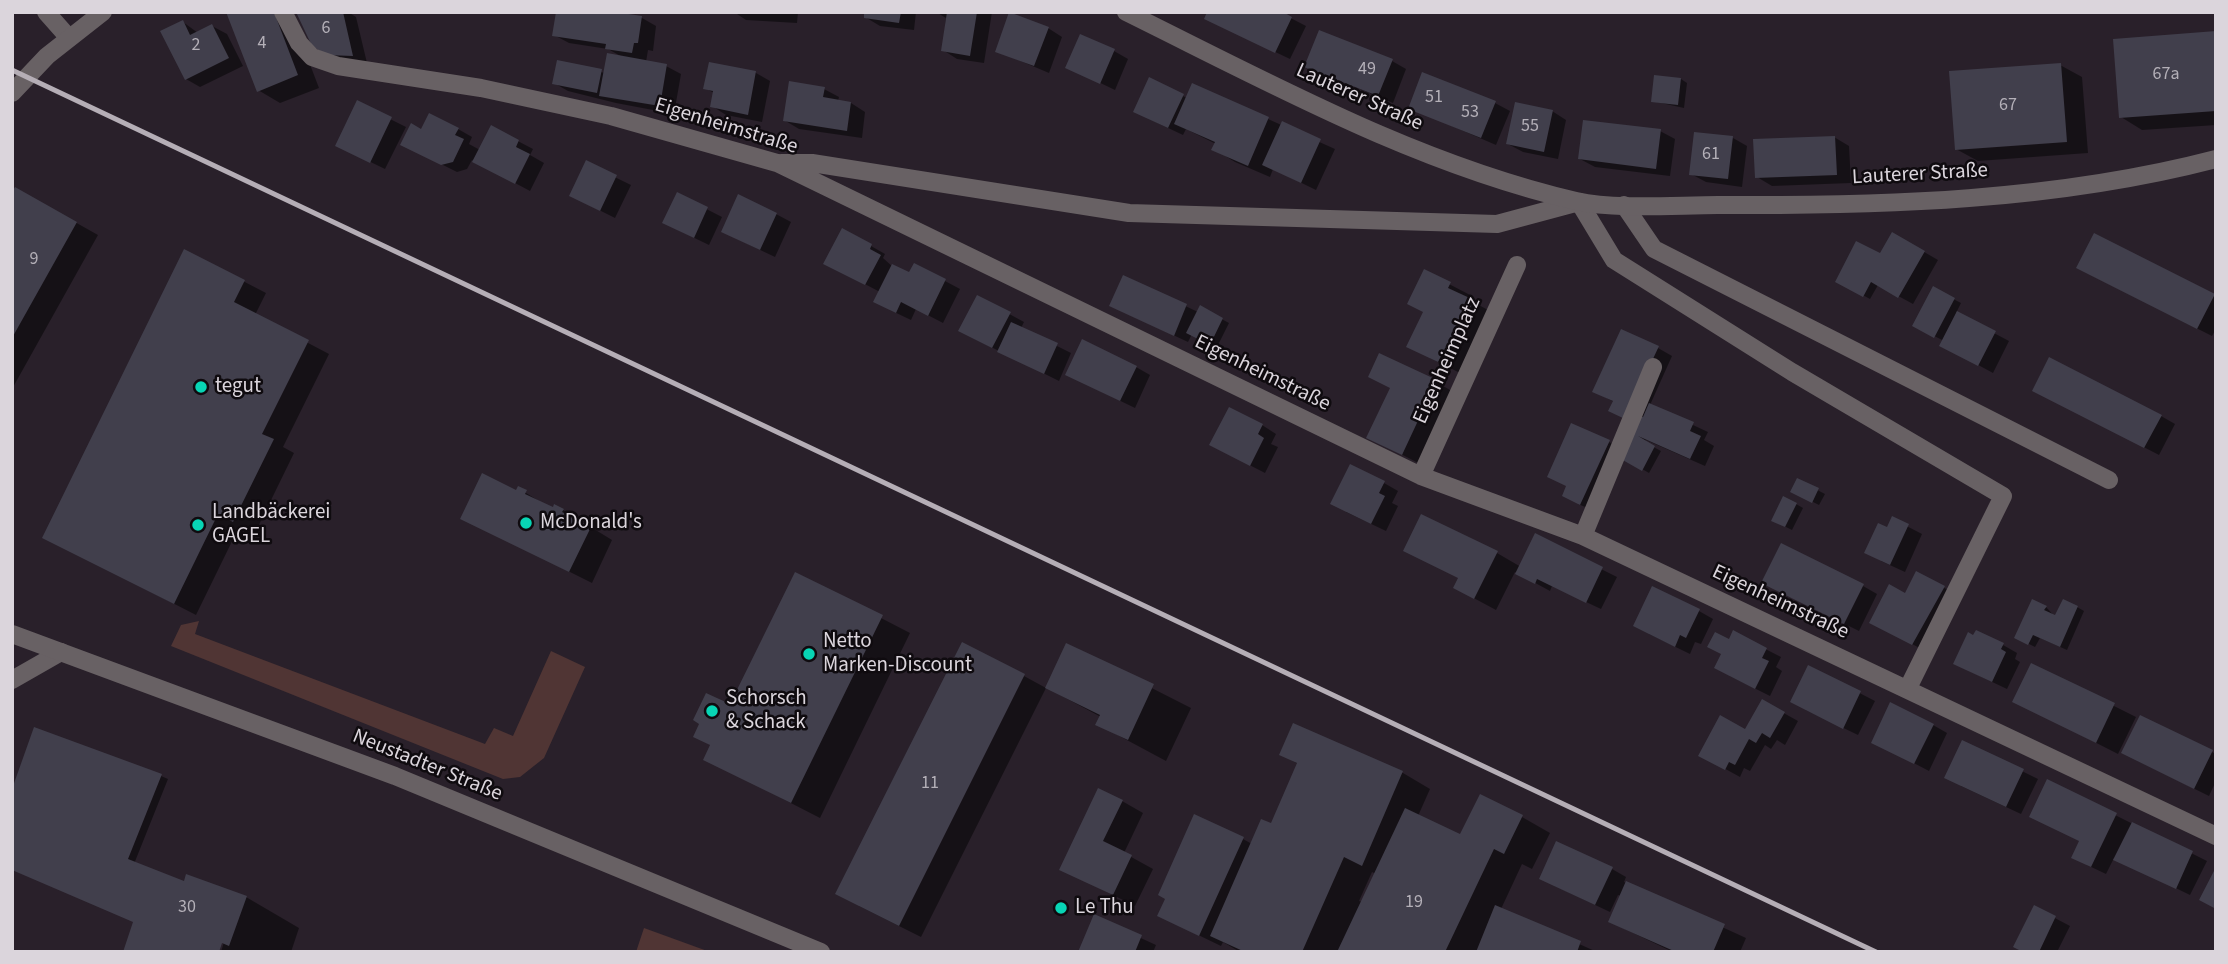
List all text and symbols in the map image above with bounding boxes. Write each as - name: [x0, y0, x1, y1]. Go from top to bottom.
- house number: 6: [322, 18, 330, 40]
- house number: 4: [258, 33, 266, 55]
- house number: 2: [192, 35, 200, 57]
- street label: Lauterer Straße: [1292, 59, 1426, 137]
- house number: 49: [1358, 59, 1376, 81]
- house number: 67a: [2153, 64, 2179, 86]
- house number: 51: [1425, 87, 1443, 109]
- street label: Eigenheimstraße: [651, 93, 801, 161]
- house number: 67: [1999, 95, 2017, 117]
- house number: 53: [1461, 102, 1479, 124]
- house number: 55: [1521, 116, 1539, 138]
- house number: 61: [1702, 144, 1720, 166]
- street label: Lauterer Straße: [1851, 159, 1989, 191]
- house number: 9: [30, 249, 38, 271]
- street label: Eigenheimplatz: [1409, 294, 1487, 428]
- street label: Eigenheimstraße: [1190, 330, 1334, 418]
- place label: tegut: [215, 374, 261, 400]
- marker: tegut: [193, 379, 209, 395]
- place label: Landbäckerei GAGEL: [212, 500, 331, 550]
- place label: McDonald's: [540, 510, 642, 536]
- marker: McDonald's: [518, 515, 534, 531]
- marker: Landbäckerei GAGEL: [190, 517, 206, 533]
- street label: Eigenheimstraße: [1708, 560, 1852, 646]
- place label: Netto Marken-Discount: [823, 629, 972, 679]
- marker: Netto Marken-Discount: [801, 646, 817, 662]
- place label: Schorsch & Schack: [726, 686, 807, 736]
- marker: Schorsch & Schack: [704, 703, 720, 719]
- street label: Neustadter Straße: [349, 725, 505, 807]
- house number: 11: [921, 773, 939, 795]
- house number: 19: [1405, 892, 1423, 914]
- place label: Le Thu: [1075, 895, 1134, 921]
- house number: 30: [178, 897, 196, 919]
- marker: Le Thu: [1053, 900, 1069, 916]

